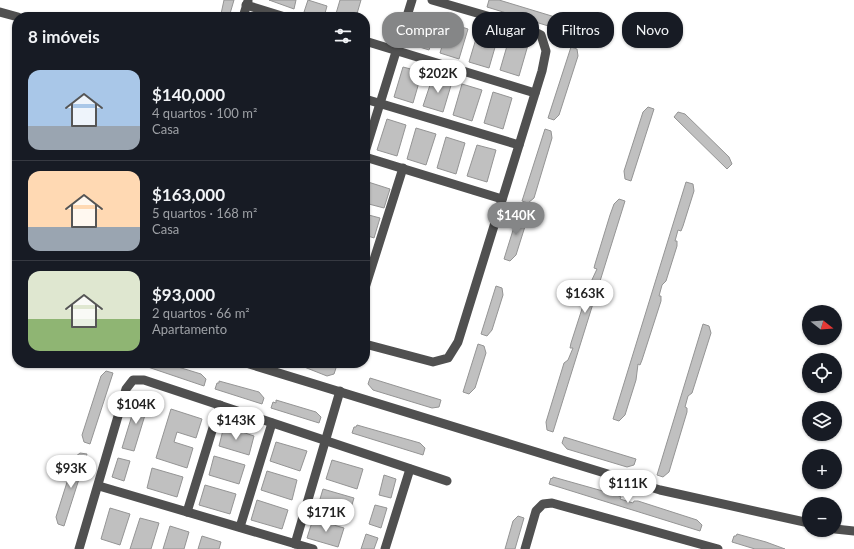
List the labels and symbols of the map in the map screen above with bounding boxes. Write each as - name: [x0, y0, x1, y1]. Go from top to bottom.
- pin: $202K: [410, 60, 466, 94]
- pin: $140K: [488, 202, 544, 236]
- pin: $163K: [557, 280, 613, 314]
- north arrow: [802, 305, 842, 345]
- pin: $104K: [108, 391, 164, 425]
- pin: $143K: [208, 407, 264, 441]
- pin: $93K: [47, 455, 95, 489]
- pin: $111K: [600, 470, 656, 504]
- pin: $171K: [298, 499, 354, 533]

